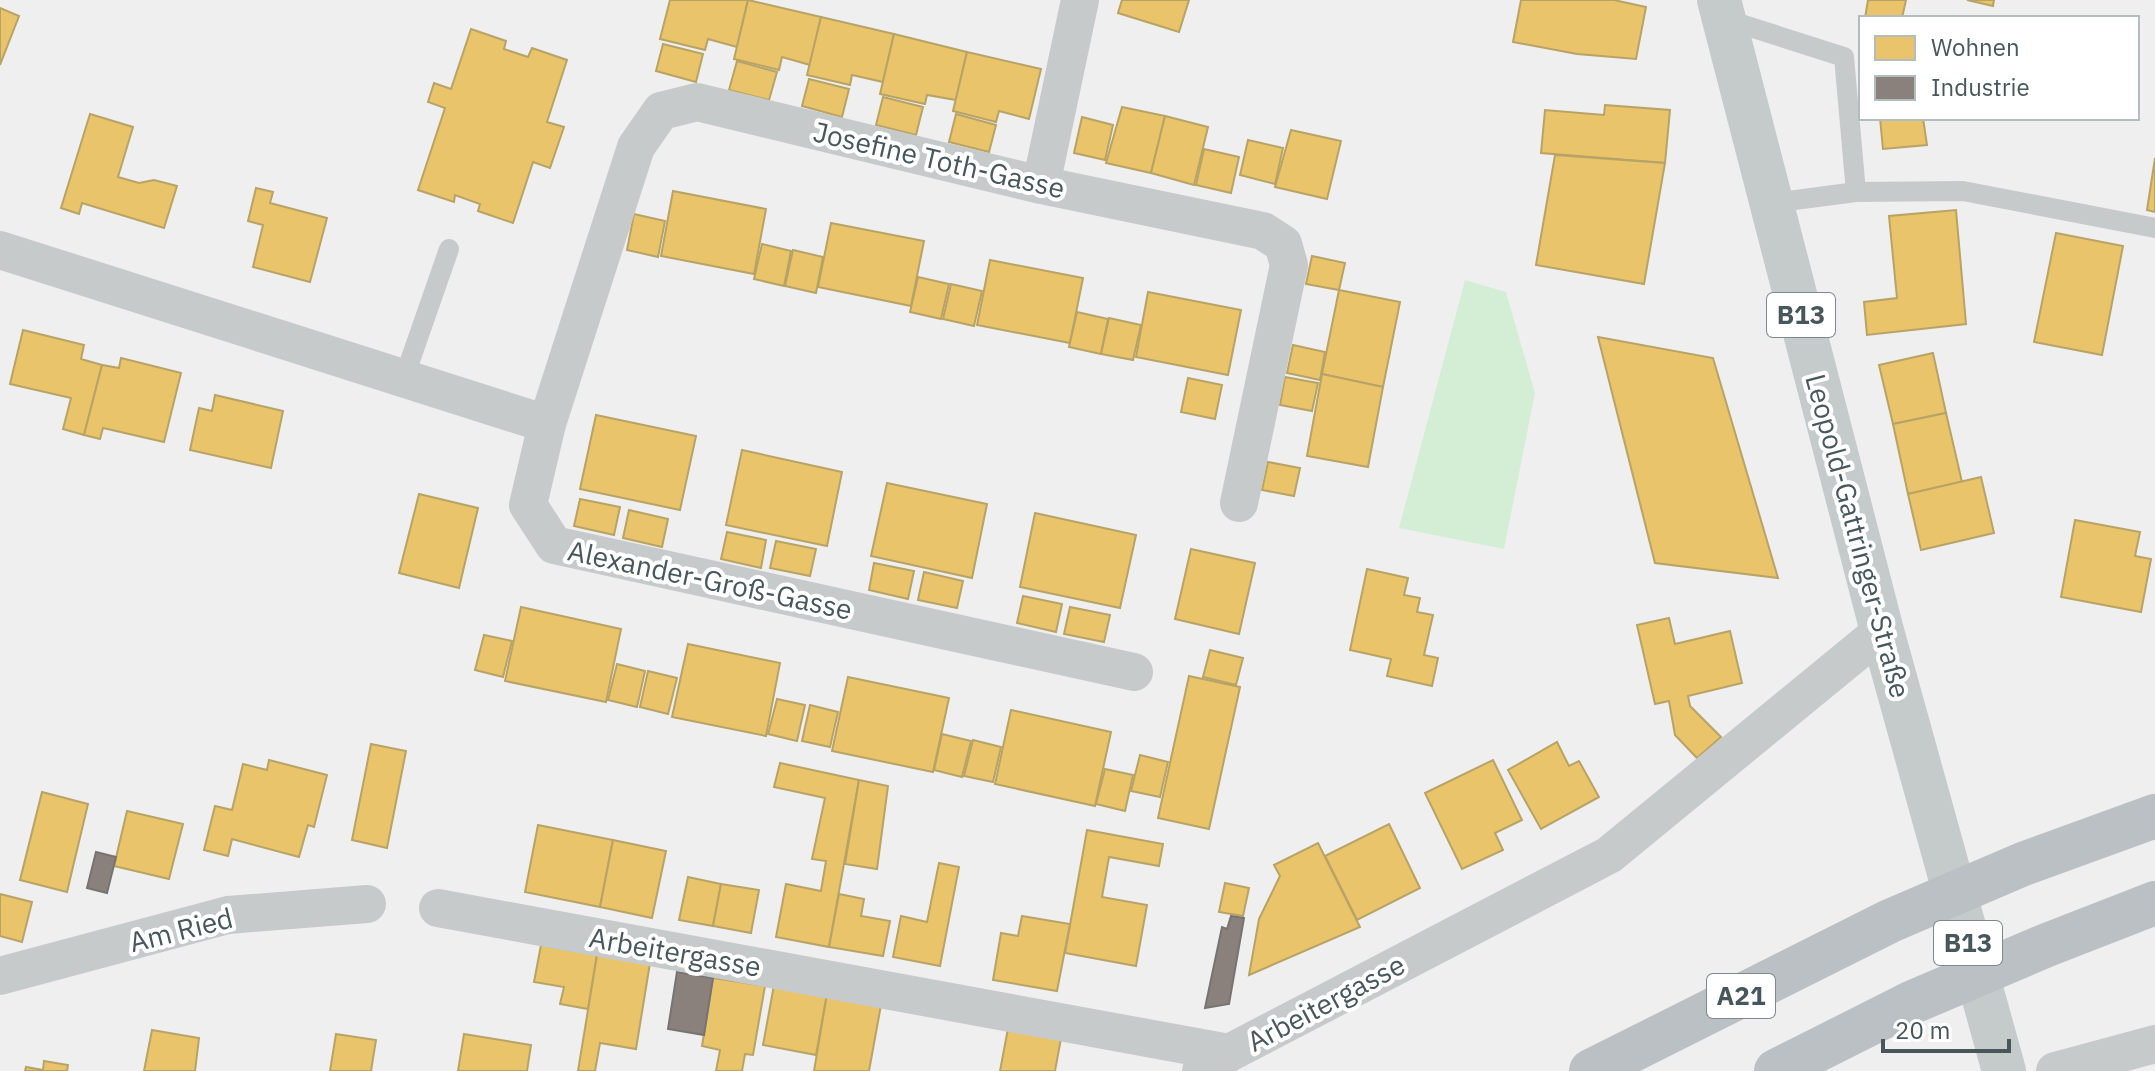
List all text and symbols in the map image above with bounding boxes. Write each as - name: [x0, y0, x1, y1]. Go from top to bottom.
- legend: [1859, 16, 2139, 120]
- text: Wohnen: [1931, 31, 2020, 63]
- text: Industrie: [1931, 71, 2030, 103]
- street label: Josefine Toth-Gasse: [810, 113, 1068, 206]
- road number: B13: [1767, 293, 1835, 337]
- street label: Leopold-Gattringer-Straße: [1797, 370, 1920, 702]
- street label: Alexander-Groß-Gasse: [565, 531, 856, 628]
- street label: Am Ried: [125, 899, 237, 960]
- street label: Arbeitergasse: [586, 918, 764, 985]
- road number: B13: [1934, 921, 2002, 965]
- street label: Arbeitergasse: [1240, 945, 1411, 1060]
- road number: A21: [1707, 974, 1775, 1018]
- scale bar: [1883, 1003, 2009, 1053]
- text: 20 m: [1895, 1014, 1950, 1046]

